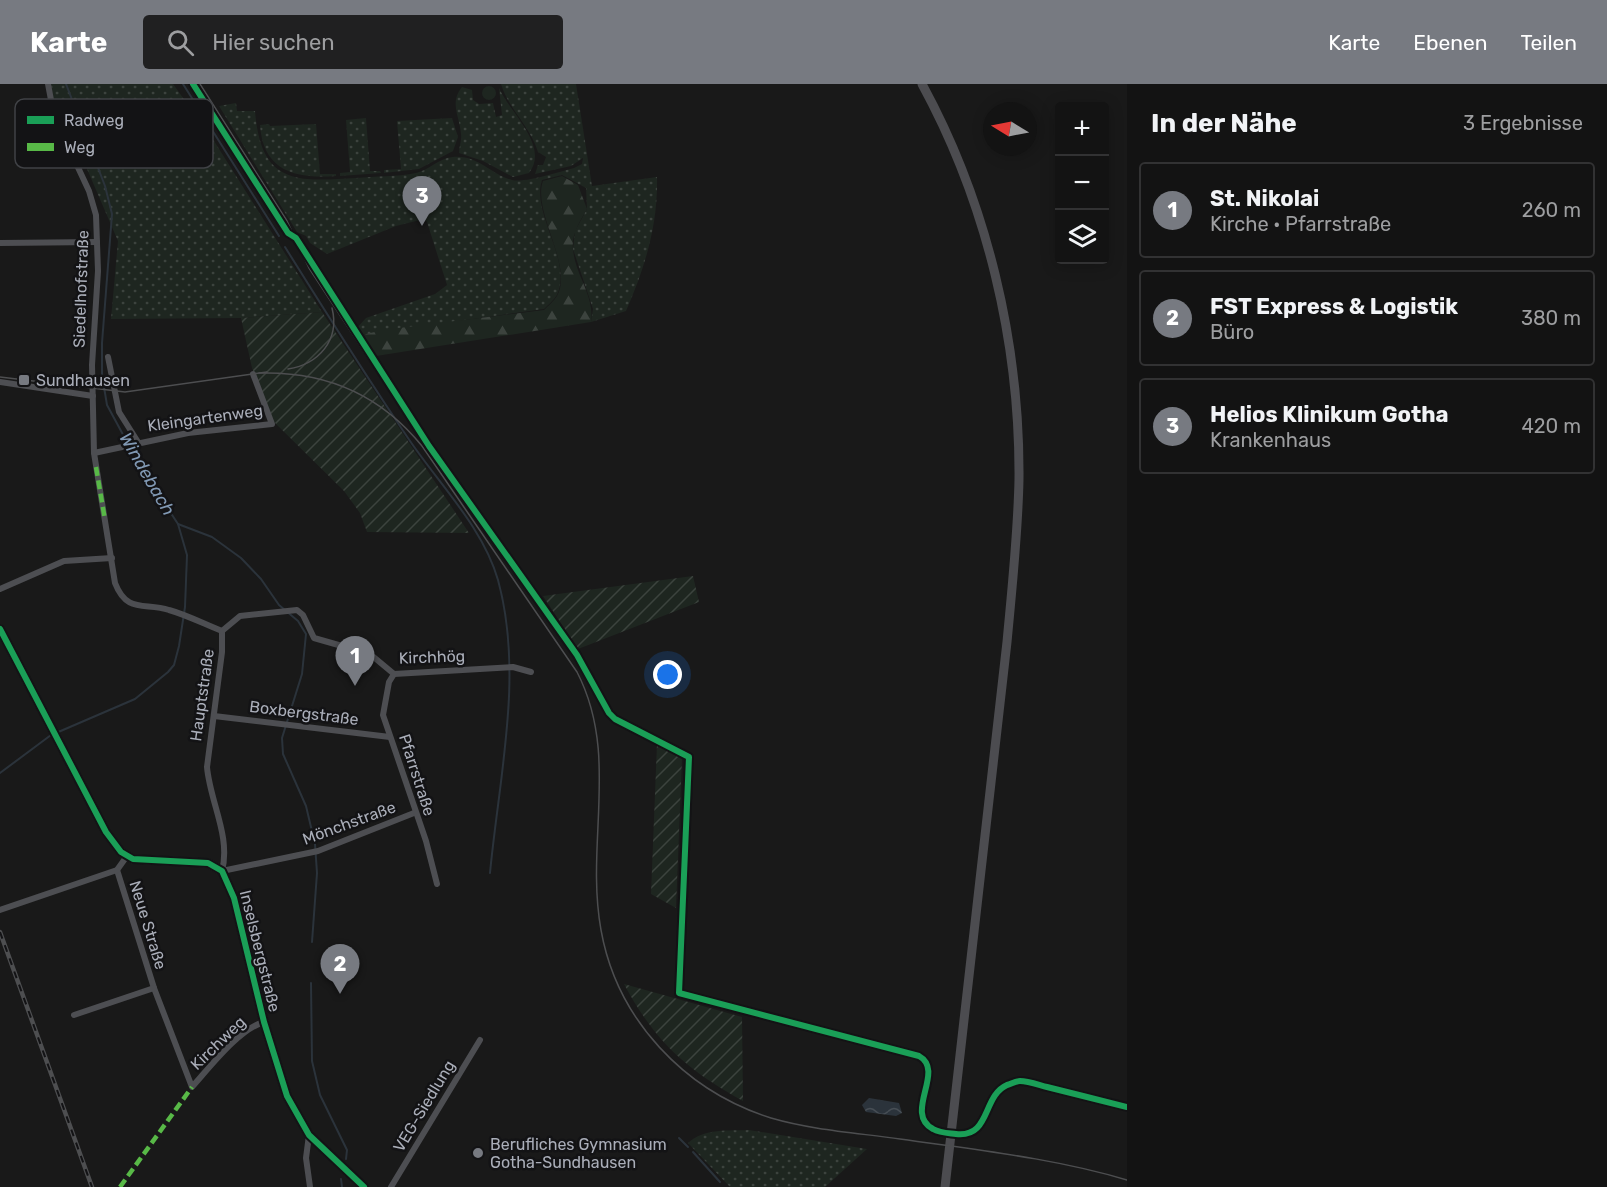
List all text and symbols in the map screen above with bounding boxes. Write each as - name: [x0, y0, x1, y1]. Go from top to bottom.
- search box: [143, 15, 563, 69]
- text: Karte: [30, 26, 107, 59]
- icon: search: [164, 26, 197, 59]
- text: Hier suchen: [212, 29, 335, 56]
- text: Karte: [1328, 30, 1380, 55]
- text: Ebenen: [1413, 30, 1487, 55]
- text: Teilen: [1520, 30, 1577, 55]
- legend: [15, 99, 213, 168]
- north arrow: [983, 102, 1037, 156]
- map controls: [1055, 102, 1109, 264]
- button: +: [1055, 102, 1109, 156]
- text: In der Nähe: [1151, 108, 1297, 139]
- text: Radweg: [64, 111, 124, 130]
- text: 3 Ergebnisse: [1463, 111, 1583, 135]
- text: Weg: [64, 138, 95, 157]
- button: −: [1055, 156, 1109, 210]
- pin: 3: [402, 176, 442, 226]
- text: St. Nikolai: [1210, 185, 1319, 212]
- text: 1: [1168, 198, 1177, 222]
- text: 260 m: [1522, 198, 1581, 222]
- button: layers: [1055, 210, 1109, 264]
- text: Kirche · Pfarrstraße: [1210, 212, 1391, 236]
- street label: Siedelhofstraße: [69, 230, 93, 348]
- text: FST Express & Logistik: [1210, 293, 1458, 320]
- text: 2: [1166, 306, 1179, 330]
- text: 380 m: [1521, 306, 1581, 330]
- text: Büro: [1210, 320, 1254, 344]
- place label: Sundhausen: [36, 371, 130, 390]
- marker: Sundhausen: [17, 373, 31, 387]
- street label: Kleingartenweg: [146, 400, 264, 436]
- text: Helios Klinikum Gotha: [1210, 401, 1449, 428]
- text: 3: [1166, 414, 1179, 438]
- text: 420 m: [1521, 414, 1581, 438]
- water label: Windebach: [114, 428, 180, 520]
- text: Krankenhaus: [1210, 428, 1331, 452]
- pin: 1: [336, 636, 374, 686]
- street label: Kirchhög: [398, 646, 466, 668]
- street label: Hauptstraße: [186, 648, 218, 742]
- your location: [653, 660, 682, 689]
- street label: Boxbergstraße: [248, 697, 360, 729]
- street label: Pfarrstraße: [395, 732, 439, 818]
- street label: Mönchstraße: [300, 797, 398, 849]
- street label: Neue Straße: [125, 878, 171, 972]
- street label: Inselsbergstraße: [236, 888, 284, 1014]
- pin: 2: [320, 944, 360, 994]
- street label: Kirchweg: [187, 1012, 249, 1074]
- street label: VEG-Siedlung: [389, 1057, 459, 1155]
- place label: Berufliches Gymnasium Gotha-Sundhausen: [490, 1135, 667, 1172]
- marker: Berufliches Gymnasium Gotha-Sundhausen: [471, 1146, 485, 1160]

